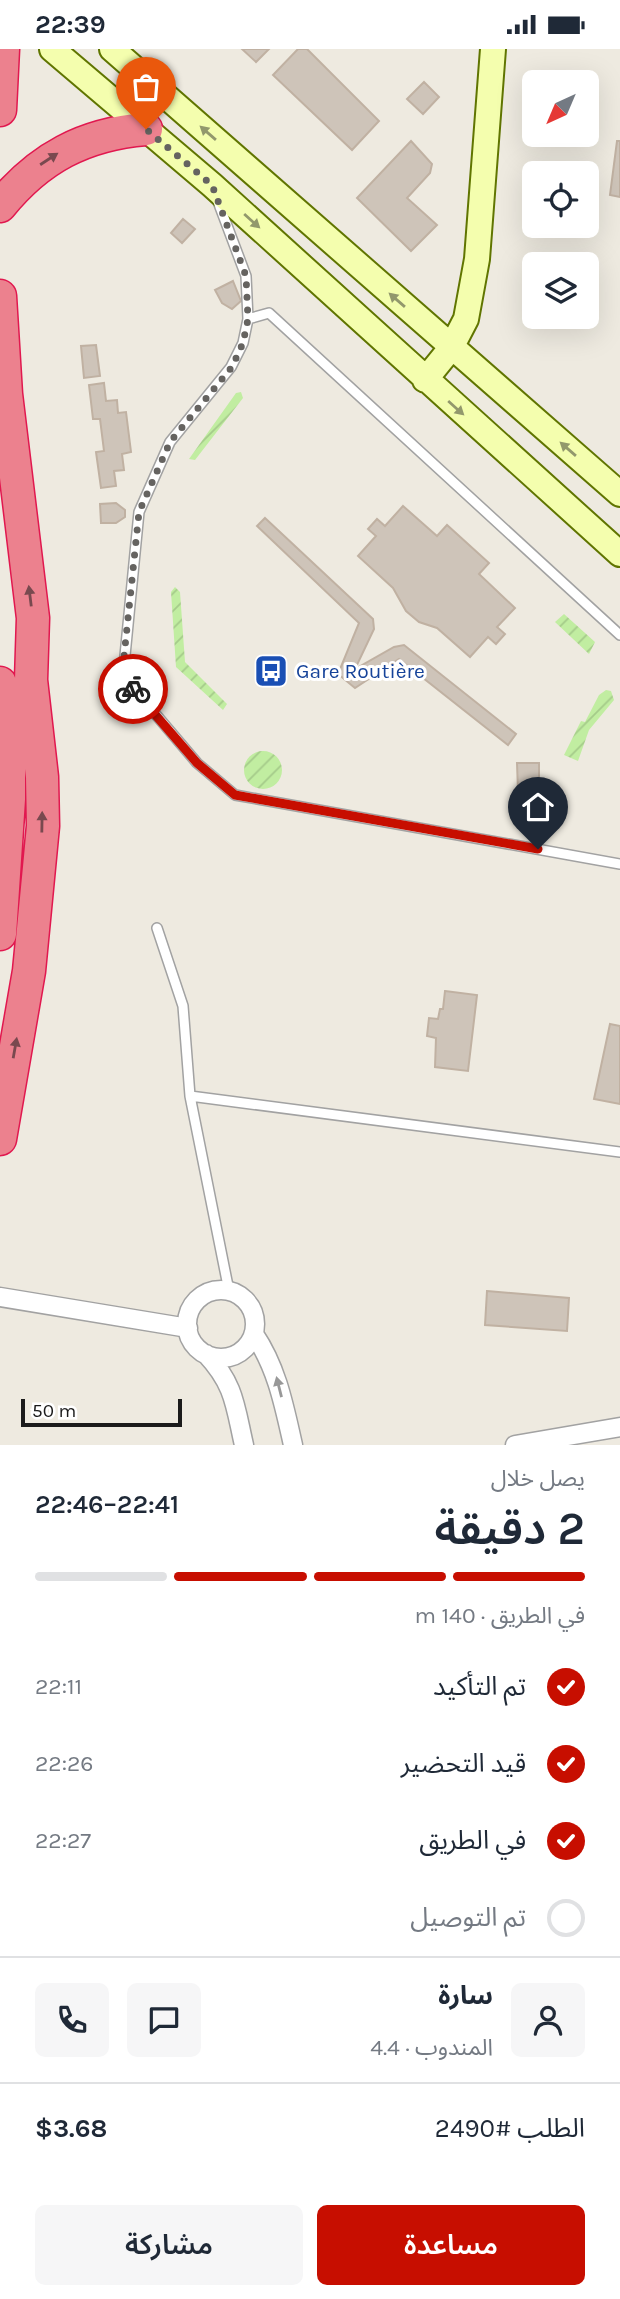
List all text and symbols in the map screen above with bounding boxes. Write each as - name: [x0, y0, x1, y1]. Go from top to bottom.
- text: 22:39: [35, 9, 106, 40]
- pin: [116, 57, 176, 129]
- icon: bag: [127, 68, 165, 106]
- north arrow: [522, 70, 598, 147]
- map controls: [522, 70, 599, 329]
- one-way arrow: [200, 126, 217, 142]
- one-way arrow: [39, 153, 58, 166]
- button: locate: [522, 161, 599, 238]
- one-way arrow: [243, 213, 260, 229]
- button: layers: [522, 252, 599, 329]
- one-way arrow: [388, 292, 406, 308]
- one-way arrow: [447, 399, 464, 415]
- one-way arrow: [560, 442, 577, 457]
- one-way arrow: [25, 585, 36, 607]
- bus stop icon: Gare Routière: [252, 652, 290, 690]
- courier: [98, 654, 168, 724]
- place label: Gare Routière: [296, 659, 425, 683]
- icon: bike: [114, 670, 152, 708]
- pin: [508, 777, 568, 849]
- icon: home: [519, 788, 557, 826]
- one-way arrow: [37, 811, 48, 833]
- one-way arrow: [10, 1037, 21, 1059]
- one-way arrow: [273, 1376, 284, 1398]
- scale bar: [21, 1396, 182, 1428]
- text: 50 m: [32, 1400, 76, 1422]
- text: يصل خلال: [491, 1465, 585, 1492]
- text: 22:41–22:46: [35, 1489, 179, 1520]
- text: 2 دقيقة: [434, 1502, 585, 1556]
- text: في الطريق · 140 m: [415, 1602, 585, 1629]
- icon: check: [547, 1668, 585, 1706]
- text: تم التأكيد: [433, 1671, 526, 1702]
- text: 22:11: [35, 1673, 82, 1700]
- icon: check: [547, 1745, 585, 1783]
- text: قيد التحضير: [401, 1748, 526, 1779]
- text: 22:26: [35, 1750, 93, 1777]
- icon: check: [547, 1822, 585, 1860]
- text: في الطريق: [419, 1825, 526, 1856]
- text: 22:27: [35, 1827, 91, 1854]
- text: تم التوصيل: [410, 1902, 526, 1933]
- text: سارة: [438, 1980, 493, 2011]
- button: phone: [35, 1983, 109, 2057]
- button: chat: [127, 1983, 201, 2057]
- button: person: [511, 1983, 585, 2057]
- text: المندوب · 4.4: [370, 2034, 493, 2061]
- text: $3.68: [35, 2113, 107, 2144]
- text: الطلب #2490: [435, 2113, 585, 2144]
- button: مشاركة: [35, 2205, 303, 2285]
- button: مساعدة: [317, 2205, 585, 2285]

